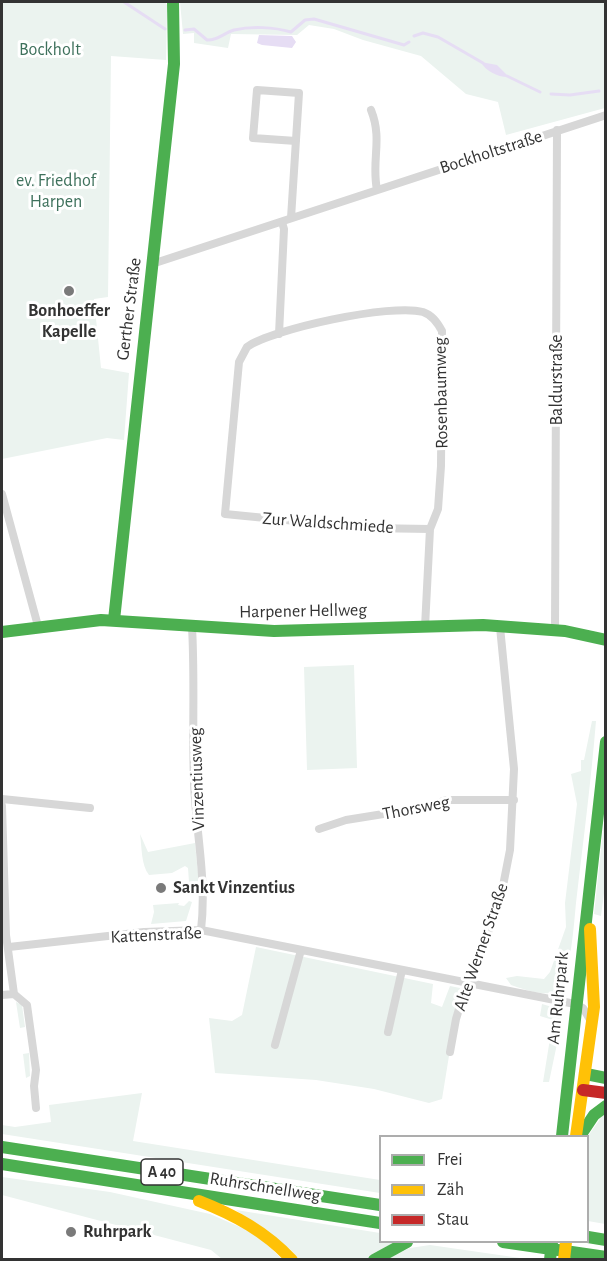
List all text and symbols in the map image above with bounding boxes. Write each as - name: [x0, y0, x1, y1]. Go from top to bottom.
- park label: Bockholt: [19, 39, 81, 61]
- street label: Bockholtstraße: [437, 125, 545, 179]
- park label: ev. Friedhof Harpen: [16, 170, 96, 213]
- street label: Gerther Straße: [112, 256, 146, 362]
- marker: Bonhoeffer Kapelle: [62, 284, 76, 298]
- place label: Bonhoeffer Kapelle: [28, 300, 110, 342]
- street label: Baldurstraße: [546, 334, 568, 426]
- street label: Rosenbaumweg: [429, 337, 453, 449]
- street label: Zur Waldschmiede: [262, 508, 394, 538]
- street label: Harpener Hellweg: [239, 599, 367, 623]
- street label: Vinzentiusweg: [184, 727, 210, 831]
- street label: Thorsweg: [381, 791, 451, 825]
- place label: Sankt Vinzentius: [173, 877, 295, 899]
- street label: Alte Werner Straße: [449, 880, 513, 1014]
- marker: Sankt Vinzentius: [154, 881, 168, 895]
- street label: Kattenstraße: [110, 922, 202, 948]
- street label: Am Ruhrpark: [542, 951, 574, 1045]
- legend: [379, 1135, 589, 1243]
- text: Frei: [437, 1151, 463, 1169]
- road number: A 40: [141, 1159, 183, 1185]
- street label: Ruhrschnellweg: [208, 1168, 322, 1206]
- text: Zäh: [437, 1181, 464, 1199]
- text: Stau: [437, 1211, 469, 1229]
- place label: Ruhrpark: [83, 1221, 151, 1243]
- marker: Ruhrpark: [64, 1225, 78, 1239]

